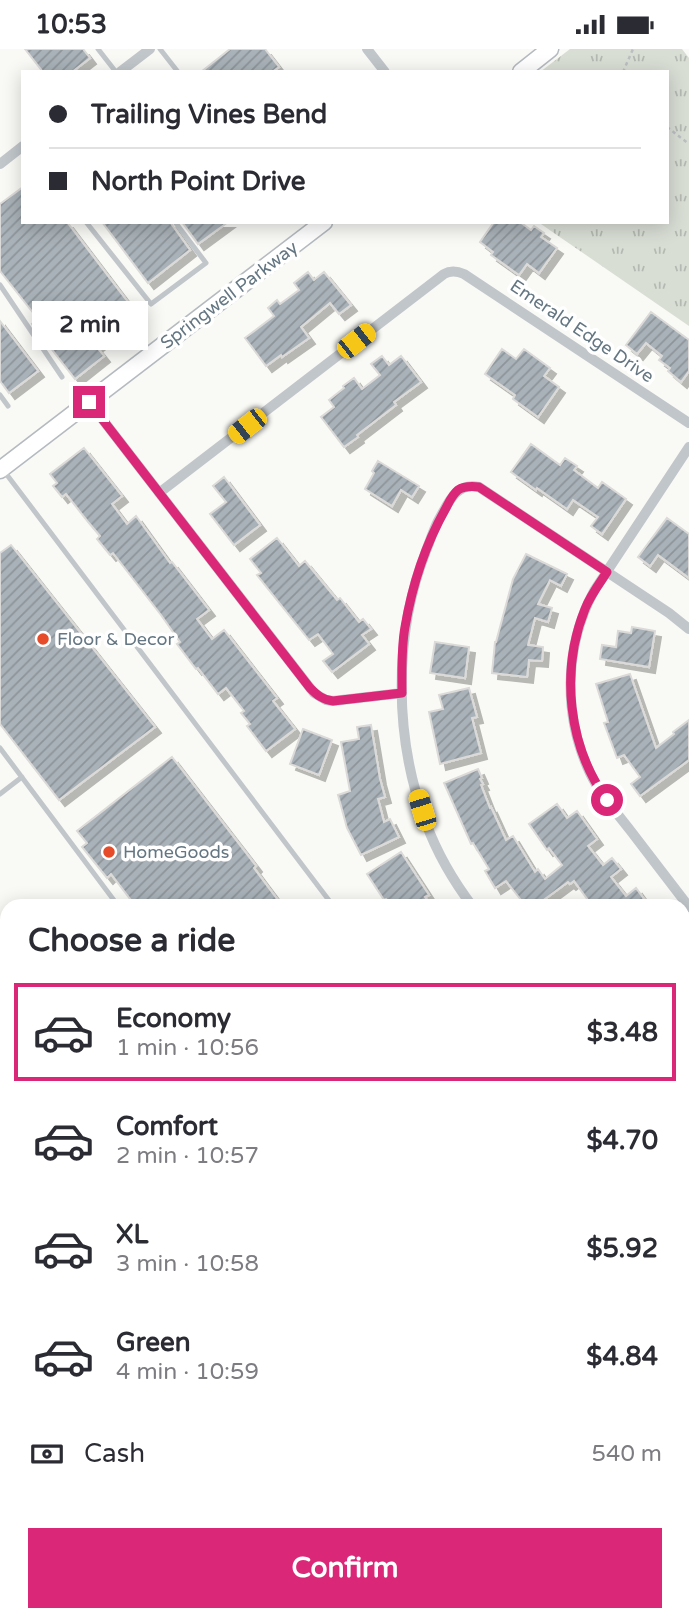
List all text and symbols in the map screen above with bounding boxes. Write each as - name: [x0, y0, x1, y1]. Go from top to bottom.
- text: 10:53: [35, 9, 107, 40]
- text: Trailing Vines Bend: [91, 99, 327, 130]
- text: North Point Drive: [91, 166, 305, 197]
- street label: Springwell Parkway: [156, 236, 302, 354]
- street label: Emerald Edge Drive: [506, 275, 658, 387]
- callout: 2 min: [31, 301, 147, 349]
- text: 2 min: [59, 311, 121, 339]
- car: [333, 320, 380, 362]
- route end: [73, 386, 105, 418]
- car: [224, 405, 271, 447]
- place label: Floor & Decor: [57, 628, 174, 650]
- marker: Floor & Decor: [35, 631, 51, 647]
- route start: [591, 784, 623, 816]
- car: [406, 787, 439, 833]
- place label: HomeGoods: [123, 841, 229, 863]
- marker: HomeGoods: [101, 844, 117, 860]
- text: Choose a ride: [28, 922, 235, 960]
- icon: car: [32, 1001, 95, 1064]
- text: Economy: [116, 1003, 231, 1034]
- text: $3.48: [587, 1017, 658, 1048]
- text: 1 min · 10:56: [116, 1034, 259, 1062]
- icon: car: [32, 1109, 95, 1172]
- text: Comfort: [116, 1111, 218, 1142]
- text: $4.70: [586, 1125, 658, 1156]
- text: 2 min · 10:57: [116, 1142, 259, 1170]
- icon: car: [32, 1217, 95, 1280]
- text: XL: [116, 1219, 148, 1250]
- text: $5.92: [586, 1233, 658, 1264]
- text: 3 min · 10:58: [116, 1250, 259, 1278]
- icon: car: [32, 1325, 95, 1388]
- text: Green: [116, 1327, 191, 1358]
- text: $4.84: [586, 1341, 658, 1372]
- text: 4 min · 10:59: [116, 1358, 259, 1386]
- icon: cash: [28, 1435, 66, 1473]
- text: Cash: [84, 1438, 145, 1469]
- text: 540 m: [592, 1440, 662, 1468]
- button: Confirm: [28, 1528, 662, 1608]

